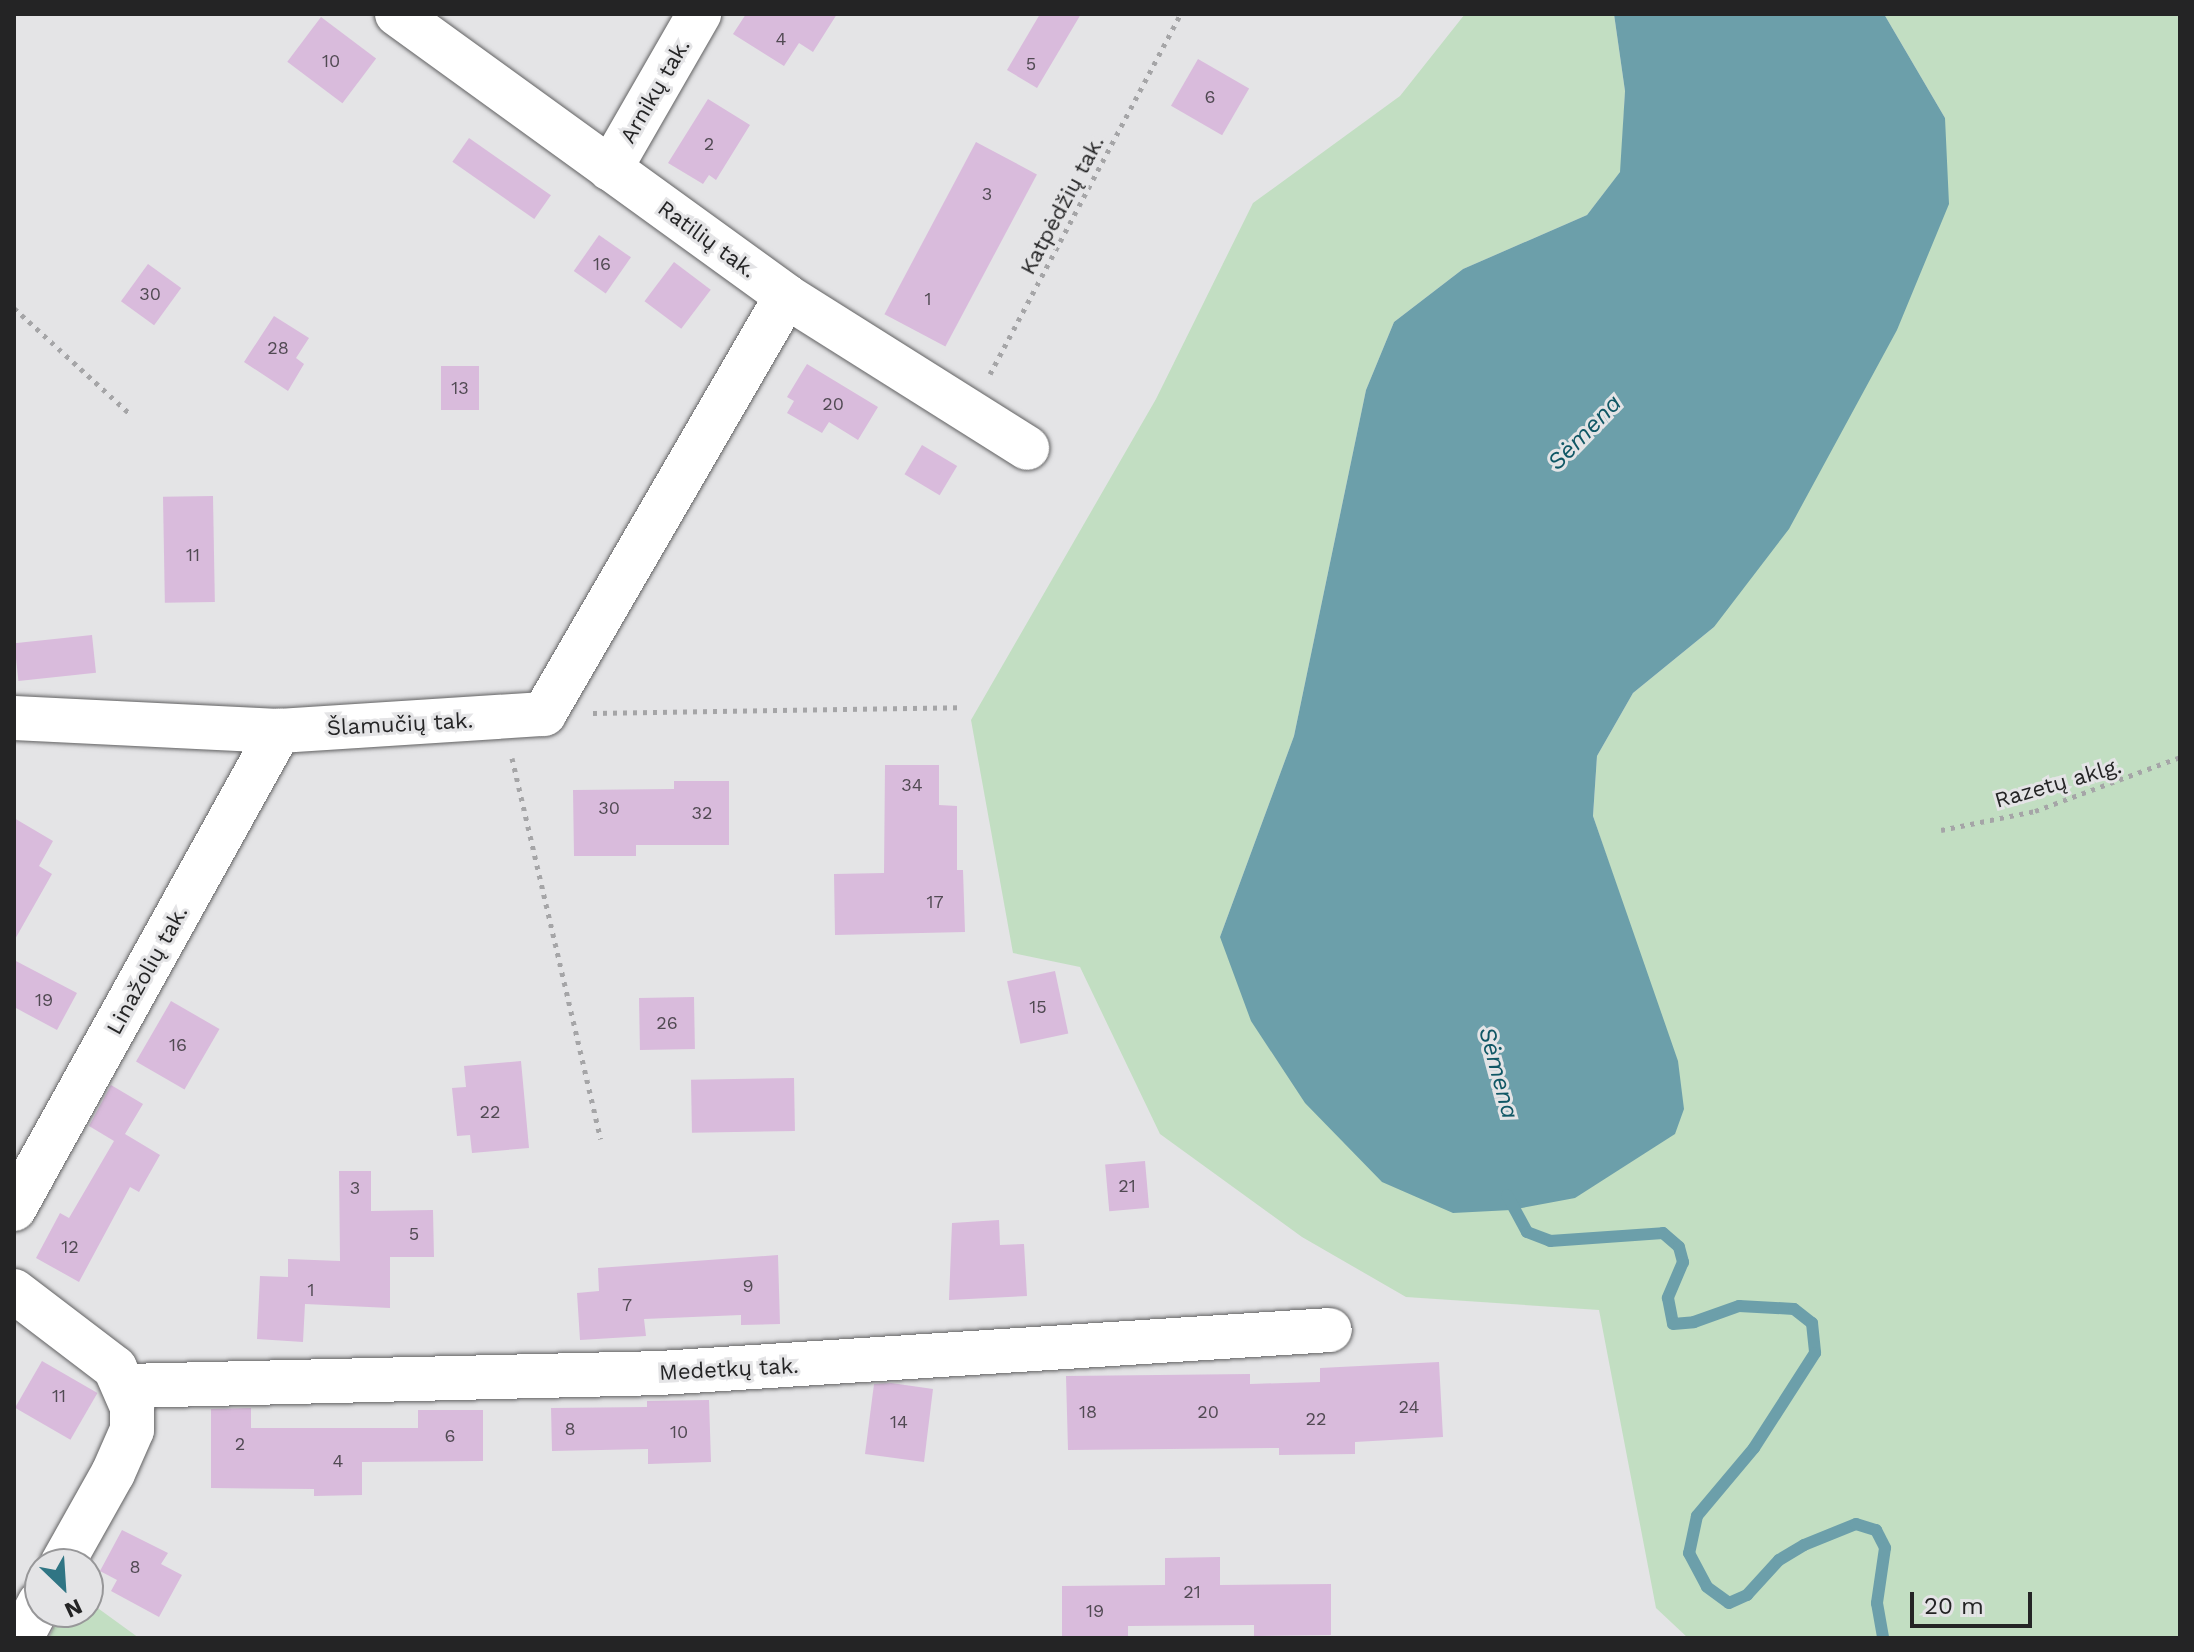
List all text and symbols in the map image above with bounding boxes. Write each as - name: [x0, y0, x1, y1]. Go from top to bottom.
- house number: 4: [776, 28, 786, 50]
- street label: Arnikų tak.: [614, 34, 696, 148]
- house number: 10: [322, 50, 340, 72]
- house number: 5: [1026, 53, 1036, 75]
- house number: 6: [1205, 86, 1215, 108]
- street label: Katpėdžių tak.: [1014, 131, 1110, 279]
- house number: 2: [704, 133, 714, 155]
- house number: 3: [982, 183, 992, 205]
- street label: Ratilių tak.: [653, 194, 761, 284]
- house number: 16: [593, 253, 611, 275]
- house number: 30: [139, 283, 161, 305]
- house number: 1: [924, 288, 932, 310]
- house number: 28: [267, 337, 289, 359]
- house number: 13: [451, 377, 469, 399]
- water label: Sėmena: [1542, 389, 1628, 477]
- house number: 20: [822, 393, 844, 415]
- house number: 11: [186, 544, 200, 566]
- street label: Šlamučių tak.: [326, 707, 474, 741]
- street label: Razetų aklg.: [1992, 752, 2124, 814]
- house number: 34: [901, 774, 923, 796]
- house number: 30: [598, 797, 620, 819]
- house number: 32: [692, 802, 712, 824]
- house number: 17: [926, 891, 944, 913]
- street label: Linažolių tak.: [101, 901, 193, 1039]
- house number: 19: [35, 989, 53, 1011]
- house number: 15: [1029, 996, 1047, 1018]
- house number: 26: [656, 1012, 678, 1034]
- water label: Sėmena: [1472, 1024, 1524, 1122]
- house number: 16: [169, 1034, 187, 1056]
- house number: 22: [480, 1101, 500, 1123]
- house number: 21: [1118, 1175, 1136, 1197]
- house number: 3: [350, 1177, 360, 1199]
- house number: 5: [409, 1223, 419, 1245]
- house number: 12: [61, 1236, 79, 1258]
- house number: 9: [742, 1275, 754, 1297]
- house number: 1: [307, 1279, 315, 1301]
- house number: 7: [622, 1294, 632, 1316]
- street label: Medetkų tak.: [658, 1352, 800, 1386]
- house number: 11: [52, 1385, 66, 1407]
- house number: 24: [1399, 1396, 1419, 1418]
- house number: 18: [1079, 1401, 1097, 1423]
- house number: 20: [1197, 1401, 1219, 1423]
- house number: 22: [1306, 1408, 1326, 1430]
- house number: 14: [890, 1411, 908, 1433]
- house number: 8: [564, 1418, 576, 1440]
- house number: 10: [670, 1421, 688, 1443]
- house number: 6: [445, 1425, 455, 1447]
- house number: 2: [235, 1433, 245, 1455]
- house number: 4: [333, 1450, 343, 1472]
- north arrow: [24, 1548, 104, 1628]
- house number: 8: [129, 1556, 141, 1578]
- scale bar: [1914, 1576, 2036, 1626]
- house number: 21: [1183, 1581, 1201, 1603]
- text: 20 m: [1924, 1592, 1984, 1620]
- text: N: [61, 1594, 86, 1623]
- house number: 19: [1086, 1600, 1104, 1622]

